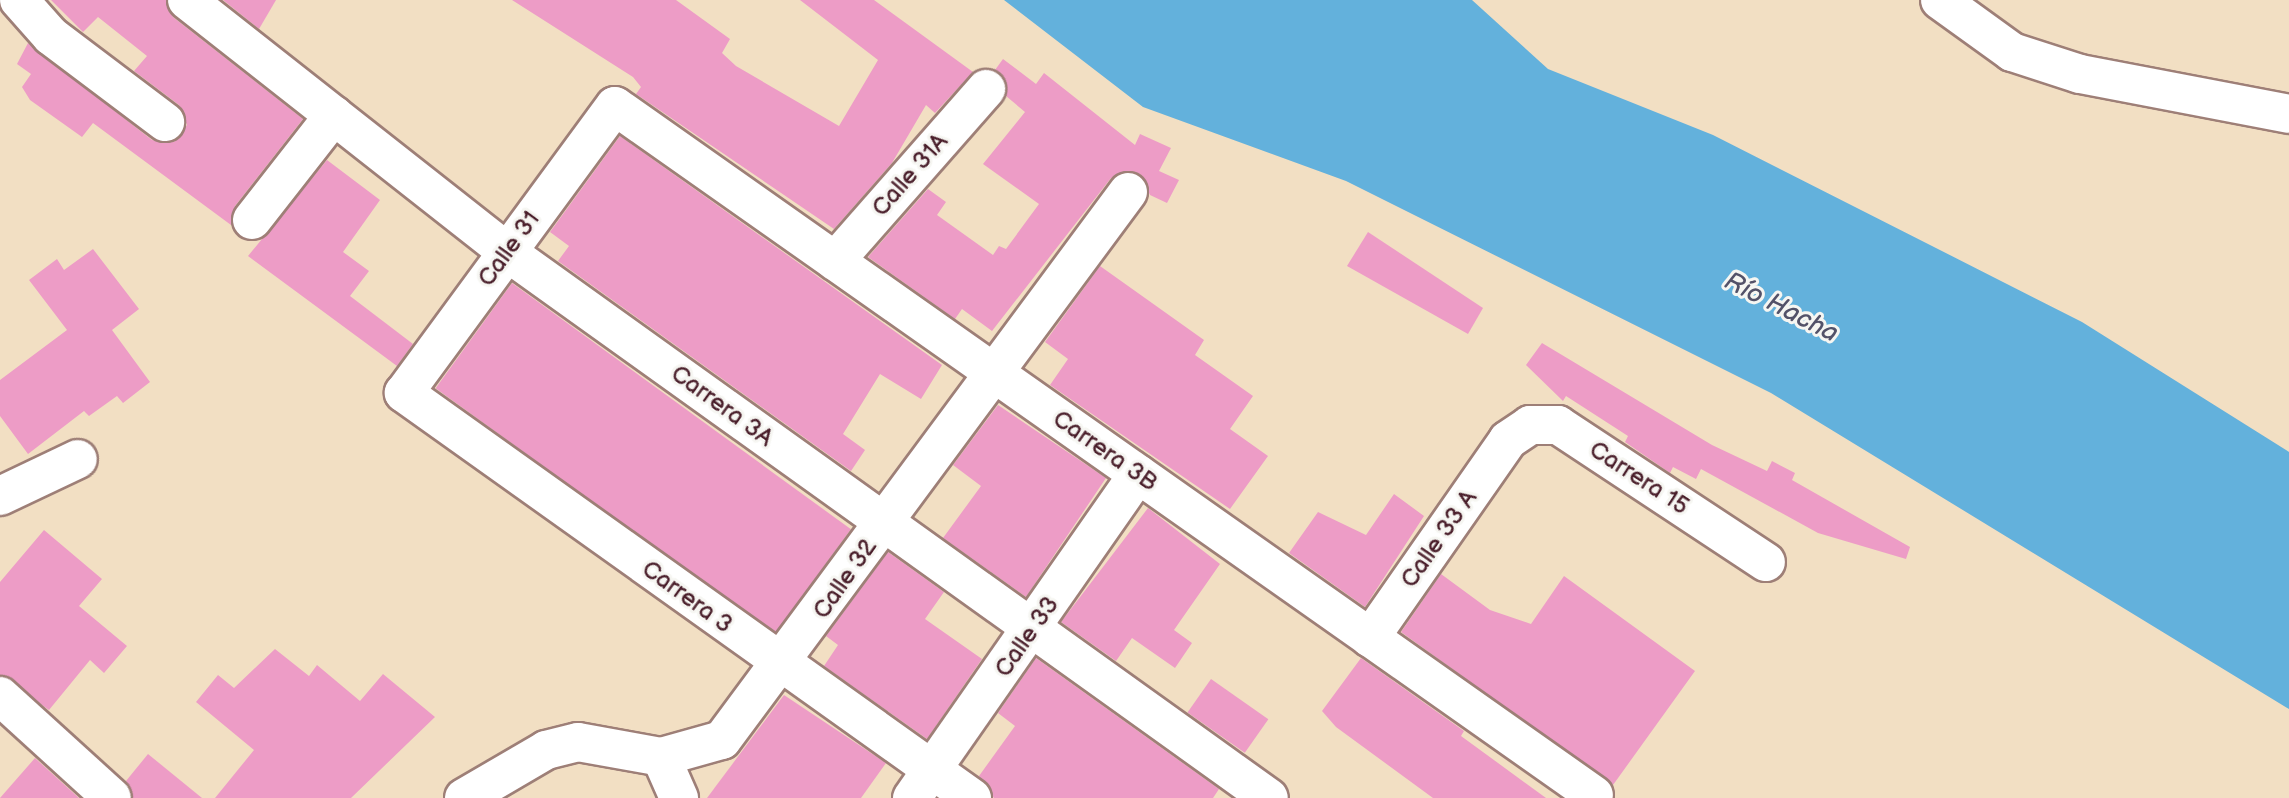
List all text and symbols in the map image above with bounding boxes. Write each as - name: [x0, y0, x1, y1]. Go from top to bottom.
- street label: Calle 31A: [866, 128, 954, 222]
- street label: Calle 31: [472, 206, 546, 292]
- water label: Río Hacha: [1719, 266, 1843, 350]
- street label: Carrera 3A: [665, 359, 779, 453]
- street label: Carrera 3B: [1047, 404, 1163, 498]
- street label: Carrera 15: [1584, 435, 1694, 521]
- street label: Calle 33 A: [1395, 485, 1483, 593]
- street label: Calle 32: [807, 534, 883, 624]
- street label: Carrera 3: [636, 555, 738, 639]
- street label: Calle 33: [989, 591, 1065, 683]

